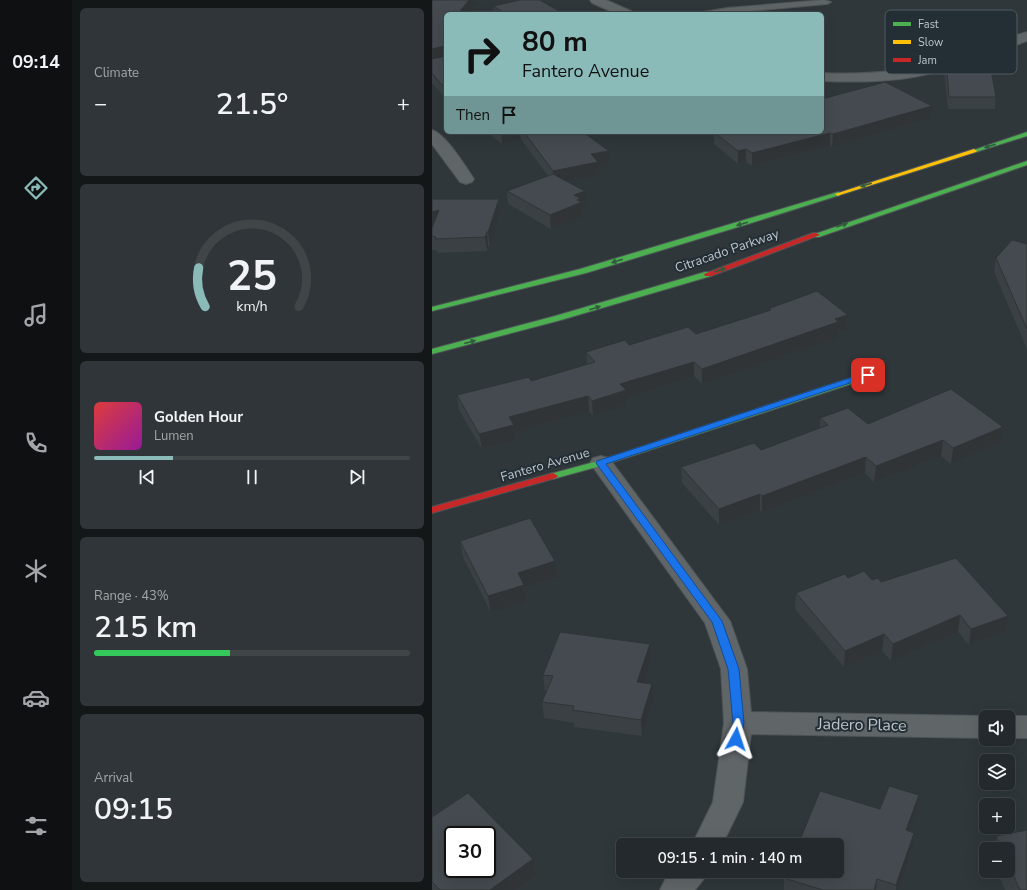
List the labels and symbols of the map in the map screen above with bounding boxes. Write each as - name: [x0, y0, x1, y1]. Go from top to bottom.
- legend: [885, 10, 1017, 74]
- text: Fast: [918, 17, 939, 32]
- text: Slow: [918, 35, 943, 50]
- text: Jam: [917, 53, 937, 68]
- one-way arrow: [983, 143, 995, 149]
- one-way arrow: [859, 182, 871, 188]
- one-way arrow: [735, 221, 747, 227]
- one-way arrow: [836, 222, 848, 228]
- street label: Citracado Parkway: [673, 225, 782, 277]
- one-way arrow: [611, 258, 623, 264]
- one-way arrow: [714, 267, 726, 273]
- one-way arrow: [589, 305, 601, 311]
- one-way arrow: [464, 339, 476, 345]
- pin: [851, 358, 885, 392]
- street label: Fantero Avenue: [498, 444, 592, 486]
- street label: Jadero Place: [816, 713, 907, 737]
- position arrow: [715, 718, 757, 760]
- speed limit sign: 30: [444, 826, 496, 878]

